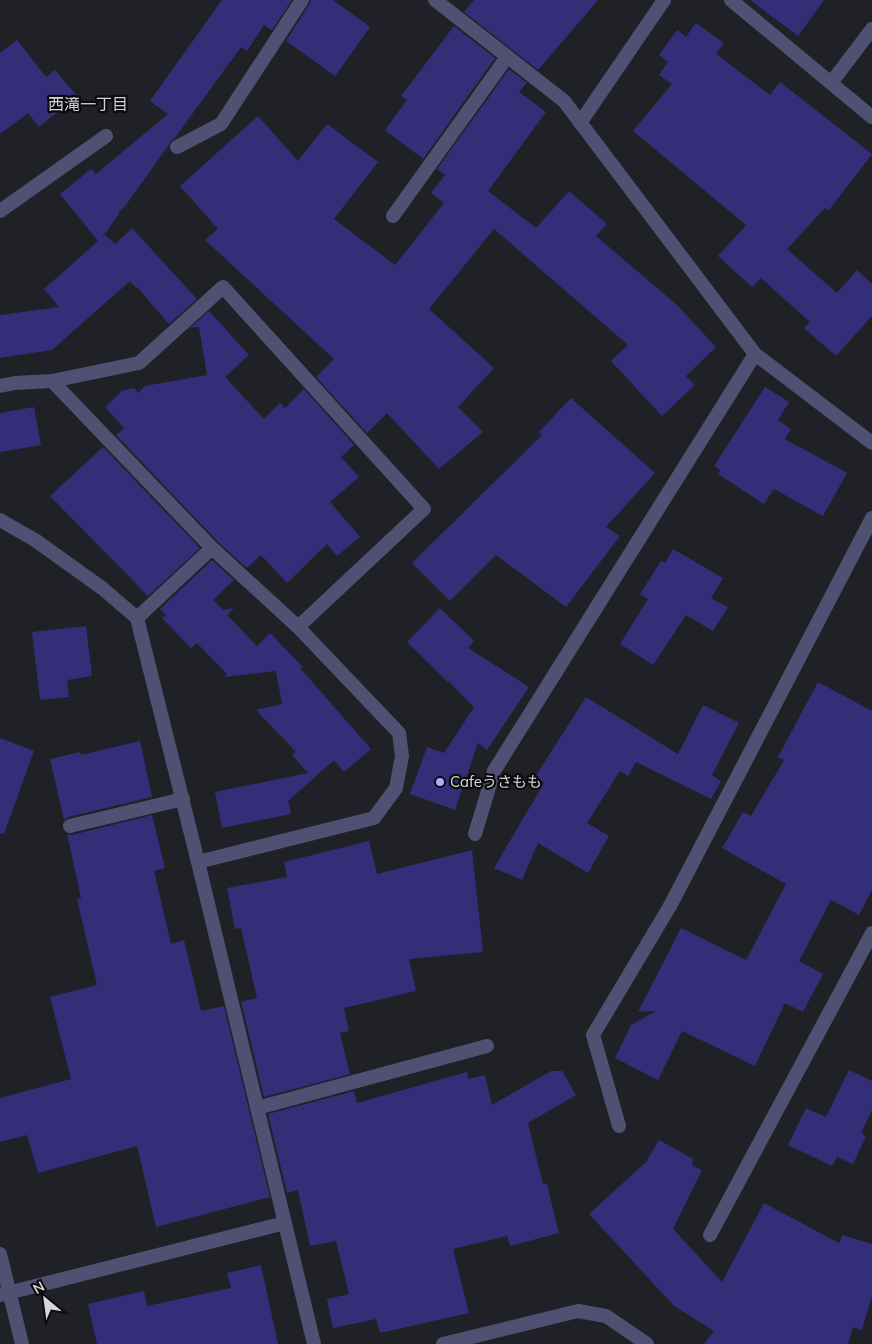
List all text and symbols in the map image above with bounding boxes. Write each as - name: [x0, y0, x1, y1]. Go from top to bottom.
- district label: 西滝一丁目: [48, 94, 128, 114]
- place label: Cafeうさもも: [450, 772, 542, 791]
- marker: Cafeうさもも: [434, 776, 446, 788]
- north arrow: [20, 1274, 70, 1324]
- text: N: [30, 1277, 48, 1298]

